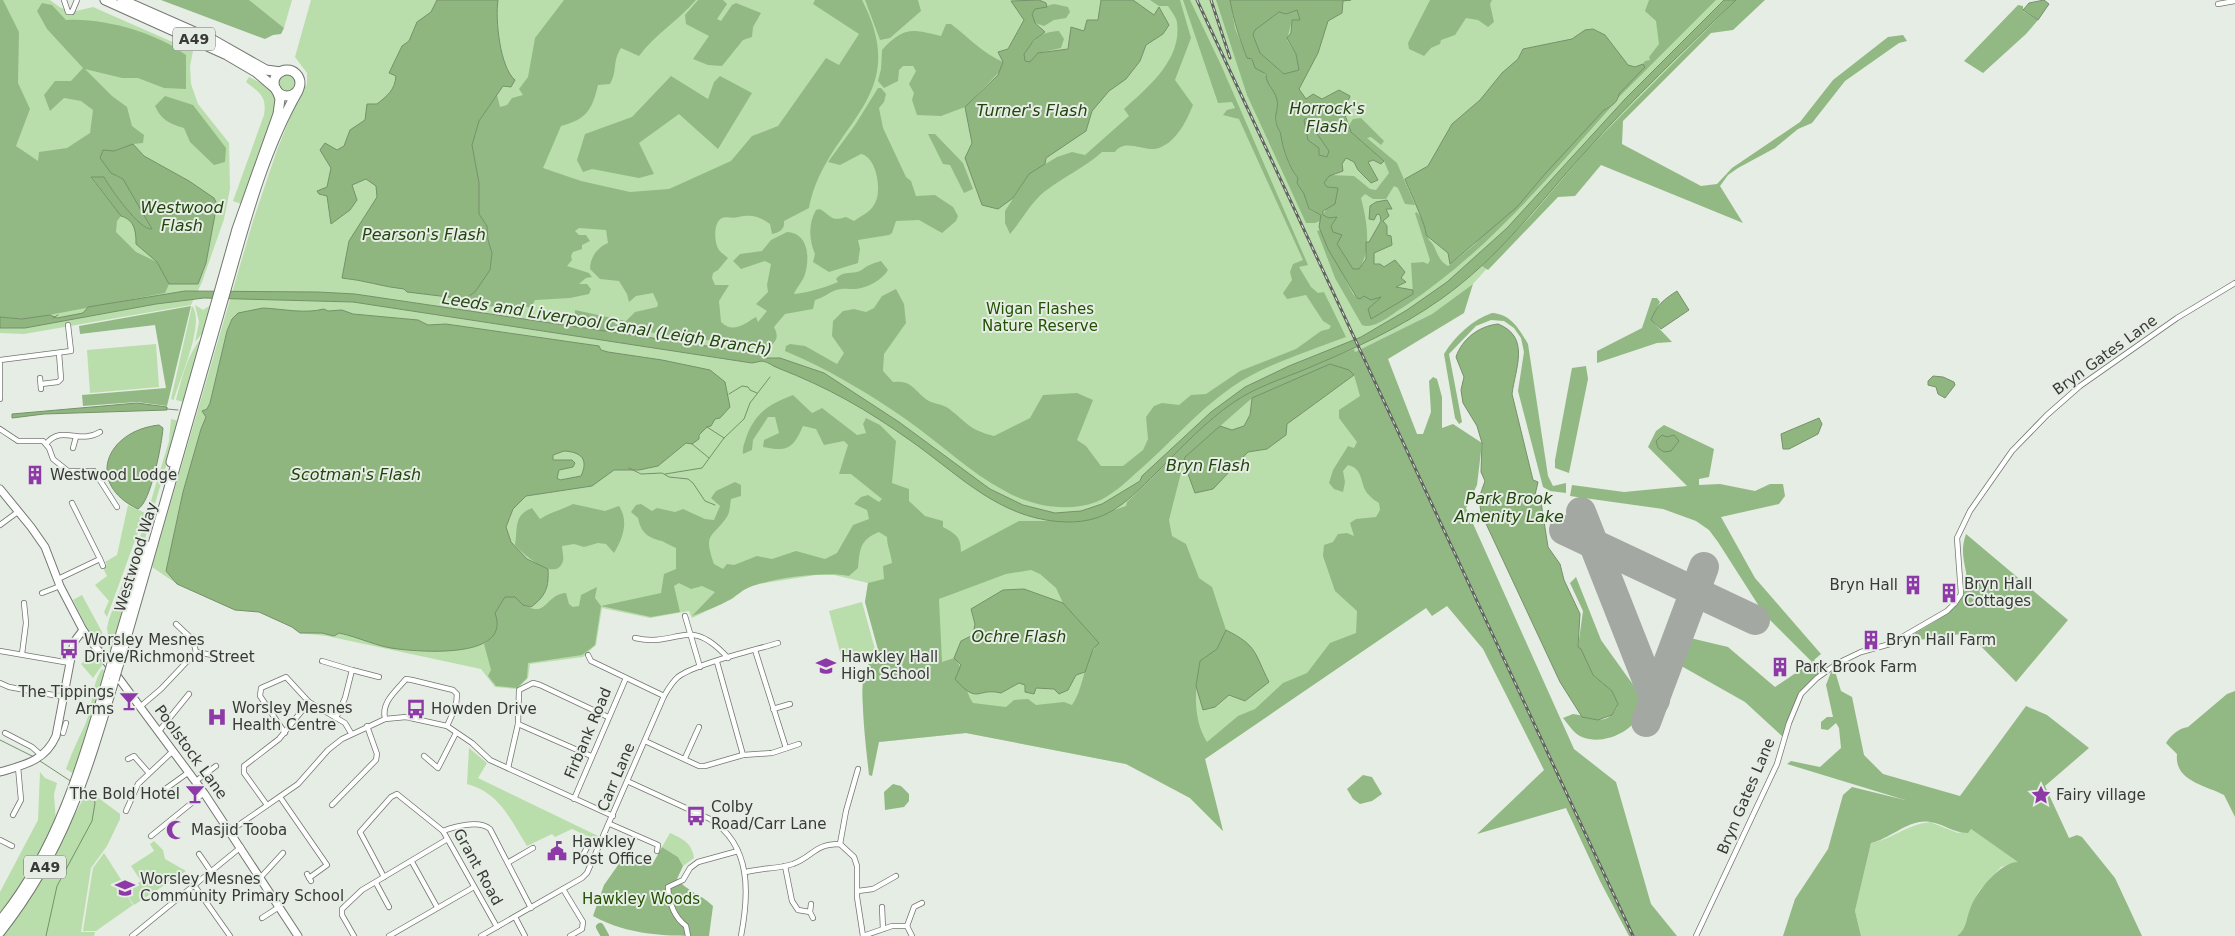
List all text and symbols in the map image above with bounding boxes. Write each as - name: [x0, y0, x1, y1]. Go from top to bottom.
- road number: A49: [173, 28, 215, 50]
- water label: Horrock's Flash: [1289, 99, 1365, 136]
- water label: Turner's Flash: [976, 101, 1088, 120]
- water label: Westwood Flash: [140, 198, 224, 235]
- water label: Pearson's Flash: [362, 225, 486, 244]
- water label: Leeds and Liverpool Canal (Leigh Branch): [441, 289, 773, 359]
- park label: Wigan Flashes Nature Reserve: [982, 300, 1098, 335]
- street label: Bryn Gates Lane: [2049, 311, 2161, 399]
- water label: Bryn Flash: [1166, 456, 1250, 475]
- building icon: Westwood Lodge: [24, 464, 46, 486]
- water label: Scotman's Flash: [291, 465, 421, 484]
- place label: Westwood Lodge: [50, 466, 177, 484]
- water label: Park Brook Amenity Lake: [1453, 489, 1564, 526]
- street label: Westwood Way: [111, 500, 161, 614]
- building icon: Bryn Hall: [1902, 574, 1924, 596]
- place label: Bryn Hall Cottages: [1964, 575, 2032, 610]
- place label: Bryn Hall: [1830, 576, 1898, 594]
- building icon: Bryn Hall Cottages: [1938, 582, 1960, 604]
- water label: Ochre Flash: [972, 627, 1066, 646]
- building icon: Bryn Hall Farm: [1860, 629, 1882, 651]
- place label: Worsley Mesnes Drive/Richmond Street: [84, 631, 255, 666]
- place label: Bryn Hall Farm: [1886, 631, 1996, 649]
- bus stop icon: Worsley Mesnes Drive/Richmond Street: [58, 638, 80, 660]
- place label: Hawkley Hall High School: [841, 648, 938, 683]
- school or university icon: Hawkley Hall High School: [815, 655, 837, 677]
- building icon: Park Brook Farm: [1769, 656, 1791, 678]
- place label: Park Brook Farm: [1795, 658, 1917, 676]
- place label: The Tippings Arms: [17, 683, 114, 718]
- street label: Firbank Road: [561, 685, 615, 781]
- bar icon: The Tippings Arms: [118, 690, 140, 712]
- bus stop icon: Howden Drive: [405, 698, 427, 720]
- place label: Worsley Mesnes Health Centre: [232, 699, 353, 734]
- place label: Howden Drive: [431, 700, 537, 718]
- street label: Poolstock Lane: [151, 701, 231, 803]
- hospital icon: Worsley Mesnes Health Centre: [206, 706, 228, 728]
- street label: Bryn Gates Lane: [1713, 735, 1779, 857]
- street label: Carr Lane: [593, 740, 639, 814]
- bar icon: The Bold Hotel: [184, 783, 206, 805]
- place icon: Fairy village: [2030, 784, 2052, 806]
- place label: The Bold Hotel: [69, 785, 180, 803]
- place label: Fairy village: [2056, 786, 2146, 804]
- place label: Colby Road/Carr Lane: [711, 798, 826, 833]
- bus stop icon: Colby Road/Carr Lane: [685, 805, 707, 827]
- mosque icon: Masjid Tooba: [165, 819, 187, 841]
- place label: Masjid Tooba: [191, 821, 287, 839]
- street label: Grant Road: [450, 826, 506, 908]
- place label: Hawkley Post Office: [572, 833, 652, 868]
- public building icon: Hawkley Post Office: [546, 840, 568, 862]
- road number: A49: [24, 856, 66, 879]
- place label: Worsley Mesnes Community Primary School: [140, 870, 344, 905]
- school or university icon: Worsley Mesnes Community Primary School: [114, 877, 136, 899]
- park label: Hawkley Woods: [582, 890, 700, 908]

